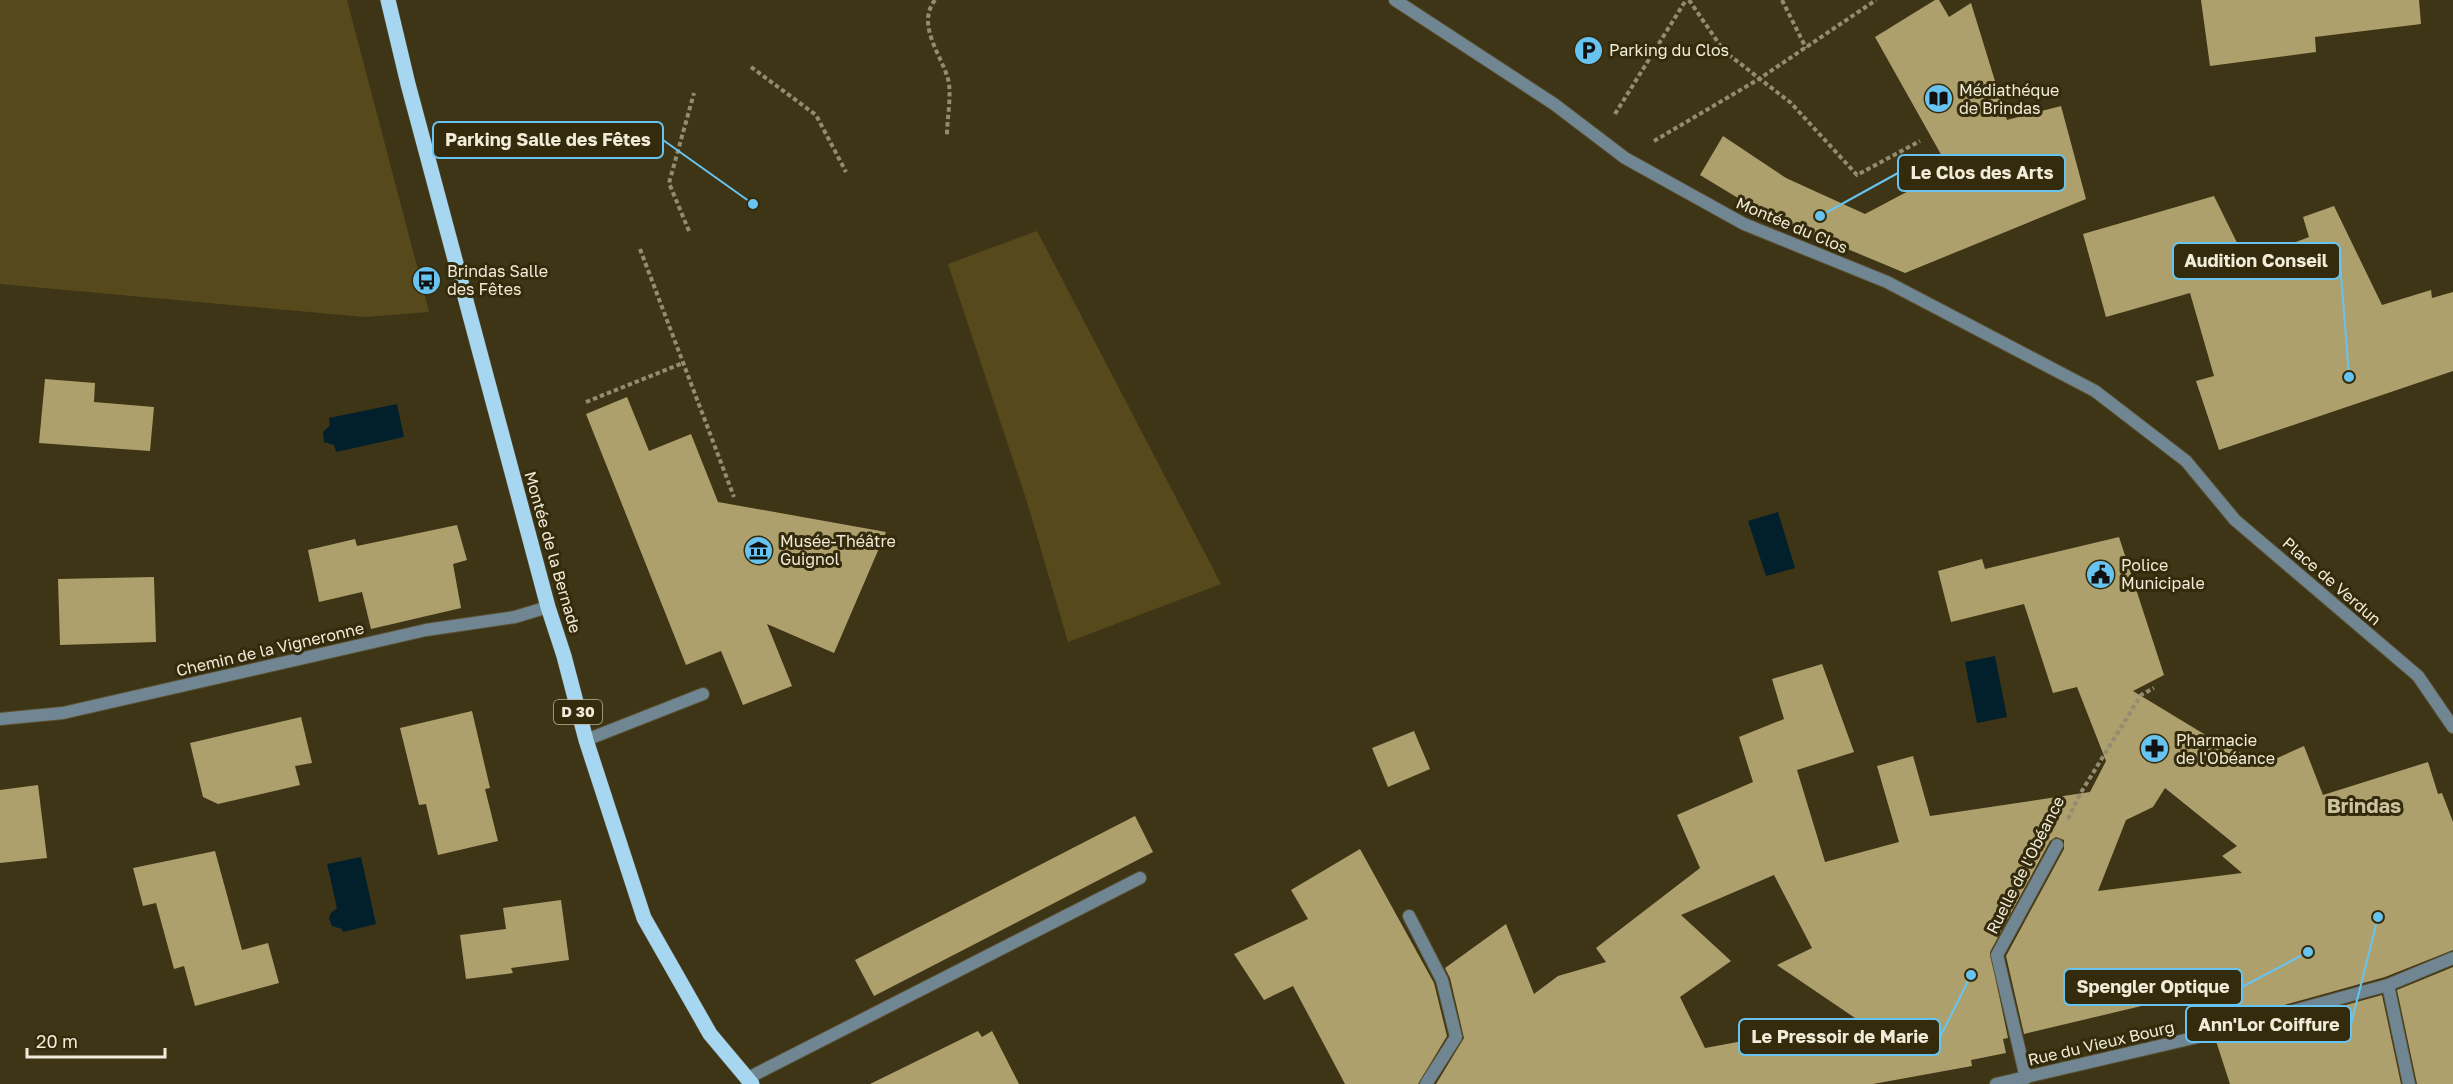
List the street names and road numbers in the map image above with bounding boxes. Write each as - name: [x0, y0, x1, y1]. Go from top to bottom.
- street label: Montée du Clos: [1733, 192, 1851, 258]
- street label: Montée de la Bernade: [520, 469, 586, 635]
- street label: Place de Verdun: [2279, 533, 2385, 629]
- street label: Chemin de la Vigneronne: [174, 618, 366, 680]
- road number: D 30: [554, 700, 602, 724]
- street label: Ruelle de l'Obéance: [1982, 793, 2068, 937]
- street label: Rue du Vieux Bourg: [2026, 1016, 2176, 1070]

